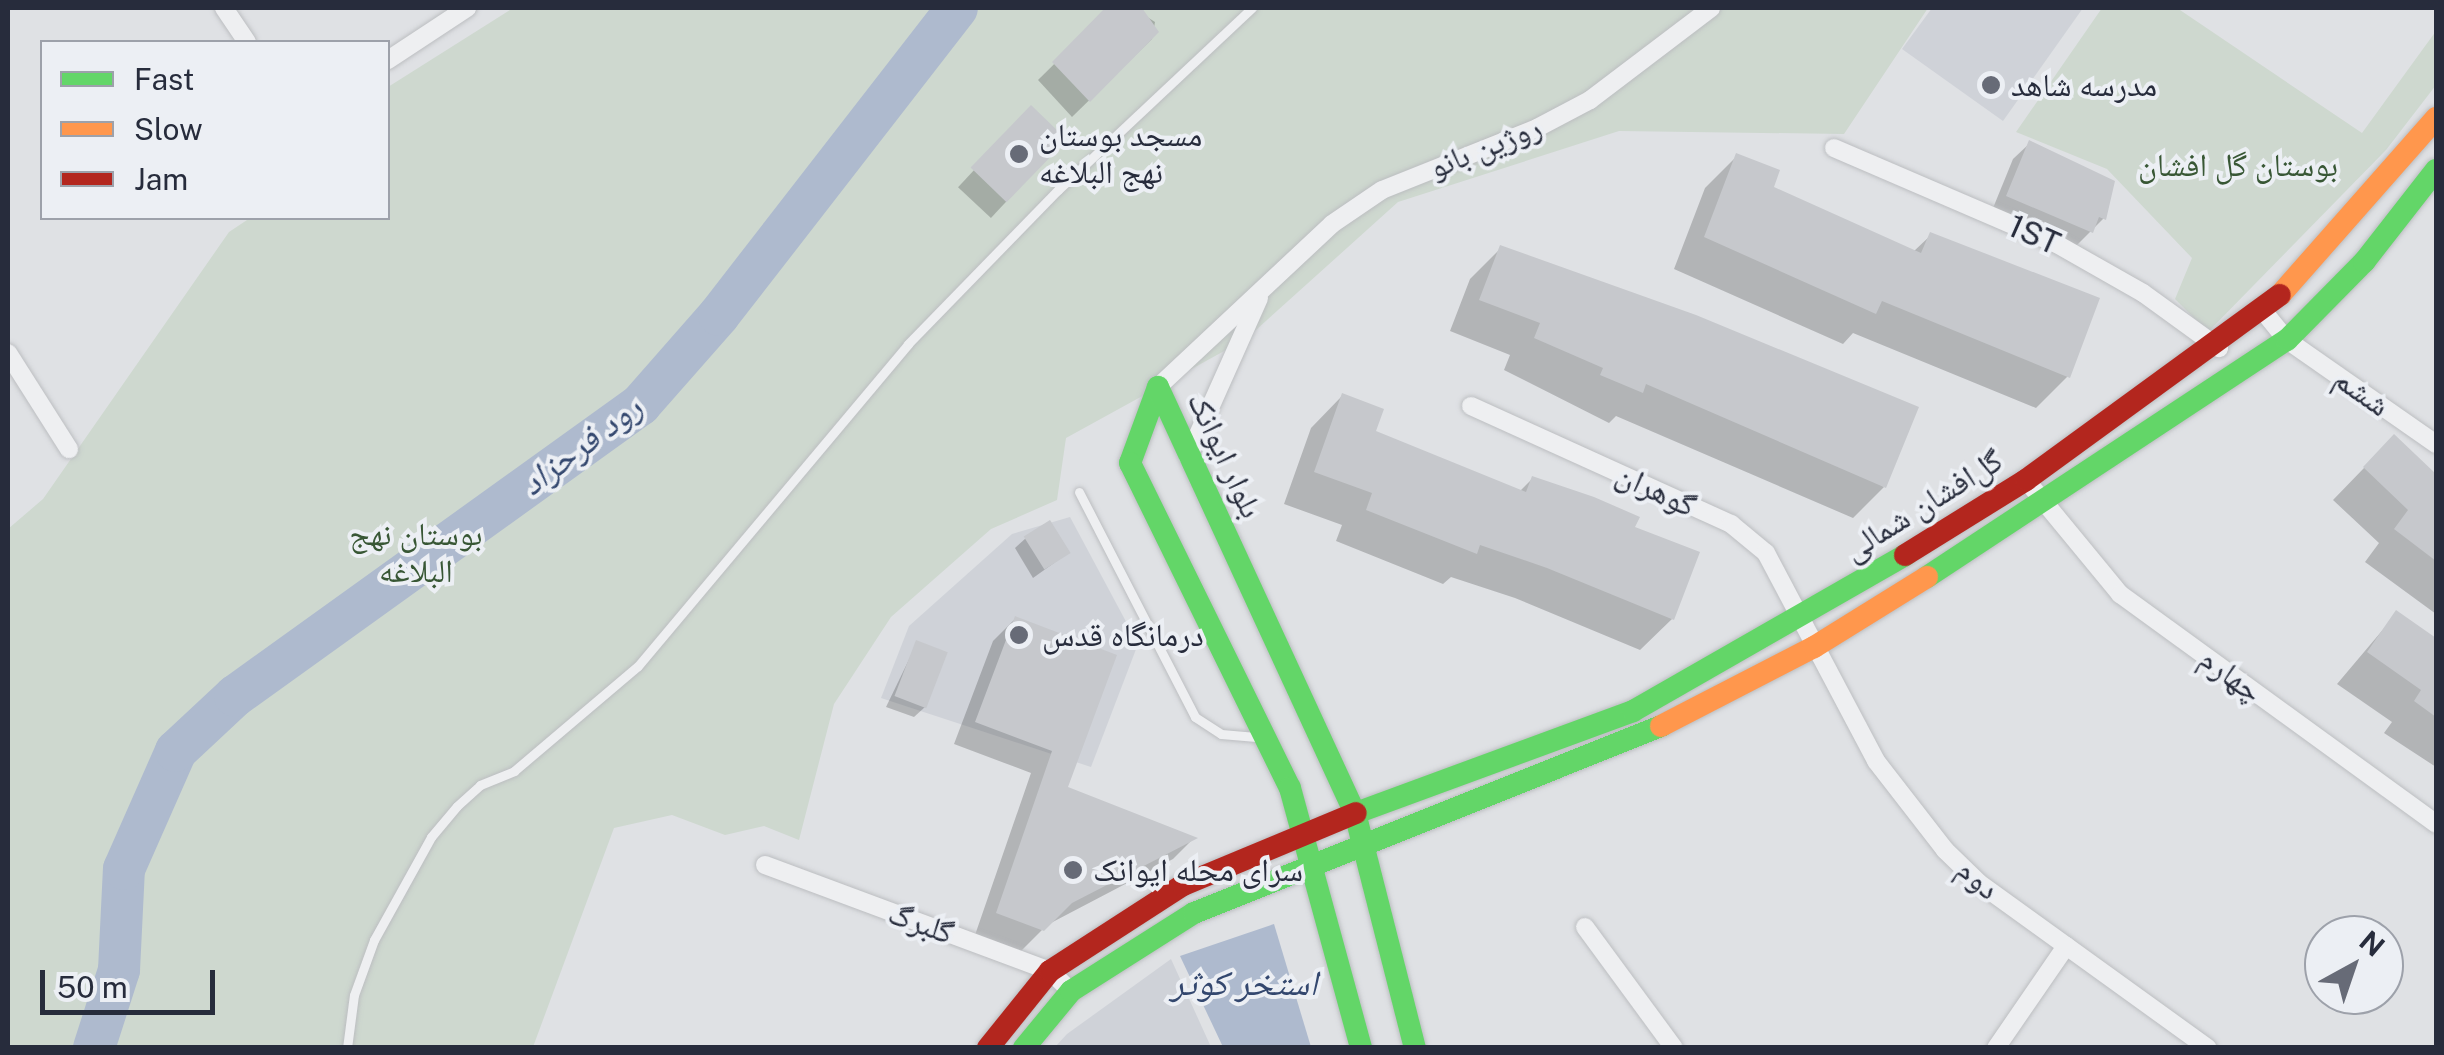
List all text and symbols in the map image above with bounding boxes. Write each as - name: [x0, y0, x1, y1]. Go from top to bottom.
- legend: [40, 40, 390, 220]
- text: Fast: [134, 61, 194, 97]
- place label: مدرسه شاهد: [2011, 66, 2157, 104]
- marker: مدرسه شاهد: [1980, 74, 2002, 96]
- street label: روژین بانو: [1423, 107, 1547, 187]
- text: Slow: [134, 111, 203, 147]
- place label: مسجد بوستان نهج البلاغه: [1039, 117, 1202, 192]
- marker: مسجد بوستان نهج البلاغه: [1008, 143, 1030, 165]
- park label: بوستان گل افشان: [2138, 146, 2338, 184]
- text: Jam: [134, 161, 188, 197]
- street label: 1ST: [2002, 207, 2066, 263]
- street label: ششم: [2327, 359, 2397, 425]
- water label: رود فرحزاد: [512, 386, 650, 504]
- street label: بلوار ایوانک: [1179, 386, 1271, 524]
- street label: گل‌افشان شمالی: [1836, 441, 2010, 569]
- street label: گوهران: [1610, 455, 1702, 525]
- park label: بوستان نهج البلاغه: [349, 516, 483, 591]
- place label: درمانگاه قدس: [1042, 616, 1204, 654]
- marker: درمانگاه قدس: [1006, 622, 1032, 648]
- street label: چهارم: [2192, 639, 2270, 711]
- street label: دوم: [1949, 850, 2007, 908]
- place label: سرای محله ایوانک: [1093, 851, 1303, 889]
- marker: سرای محله ایوانک: [1062, 859, 1084, 881]
- street label: گلبرگ: [883, 894, 959, 952]
- north arrow: [2304, 915, 2404, 1015]
- text: N: [2353, 923, 2391, 963]
- scale bar: [45, 950, 220, 1012]
- water label: استخر کوثر: [1171, 962, 1317, 1004]
- text: 50 m: [57, 969, 128, 1005]

